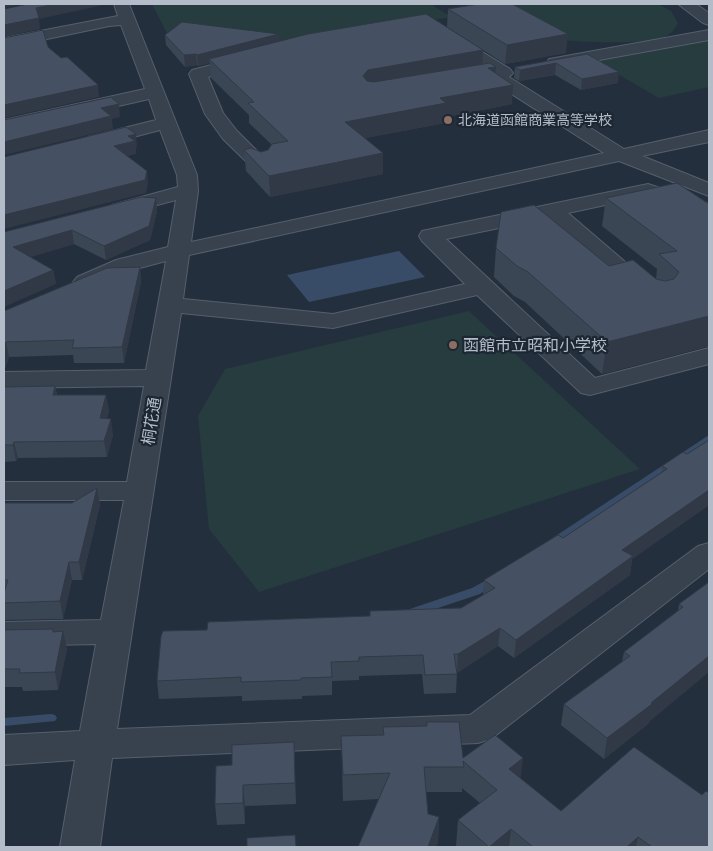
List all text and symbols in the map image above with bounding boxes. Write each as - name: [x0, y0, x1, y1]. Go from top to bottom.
- place label: 北海道函館商業高等学校: [458, 111, 612, 129]
- marker: 北海道函館商業高等学校: [442, 114, 454, 126]
- place label: 函館市立昭和小学校: [463, 336, 607, 355]
- marker: 函館市立昭和小学校: [447, 339, 459, 351]
- street label: 桐花通: [138, 396, 165, 446]

